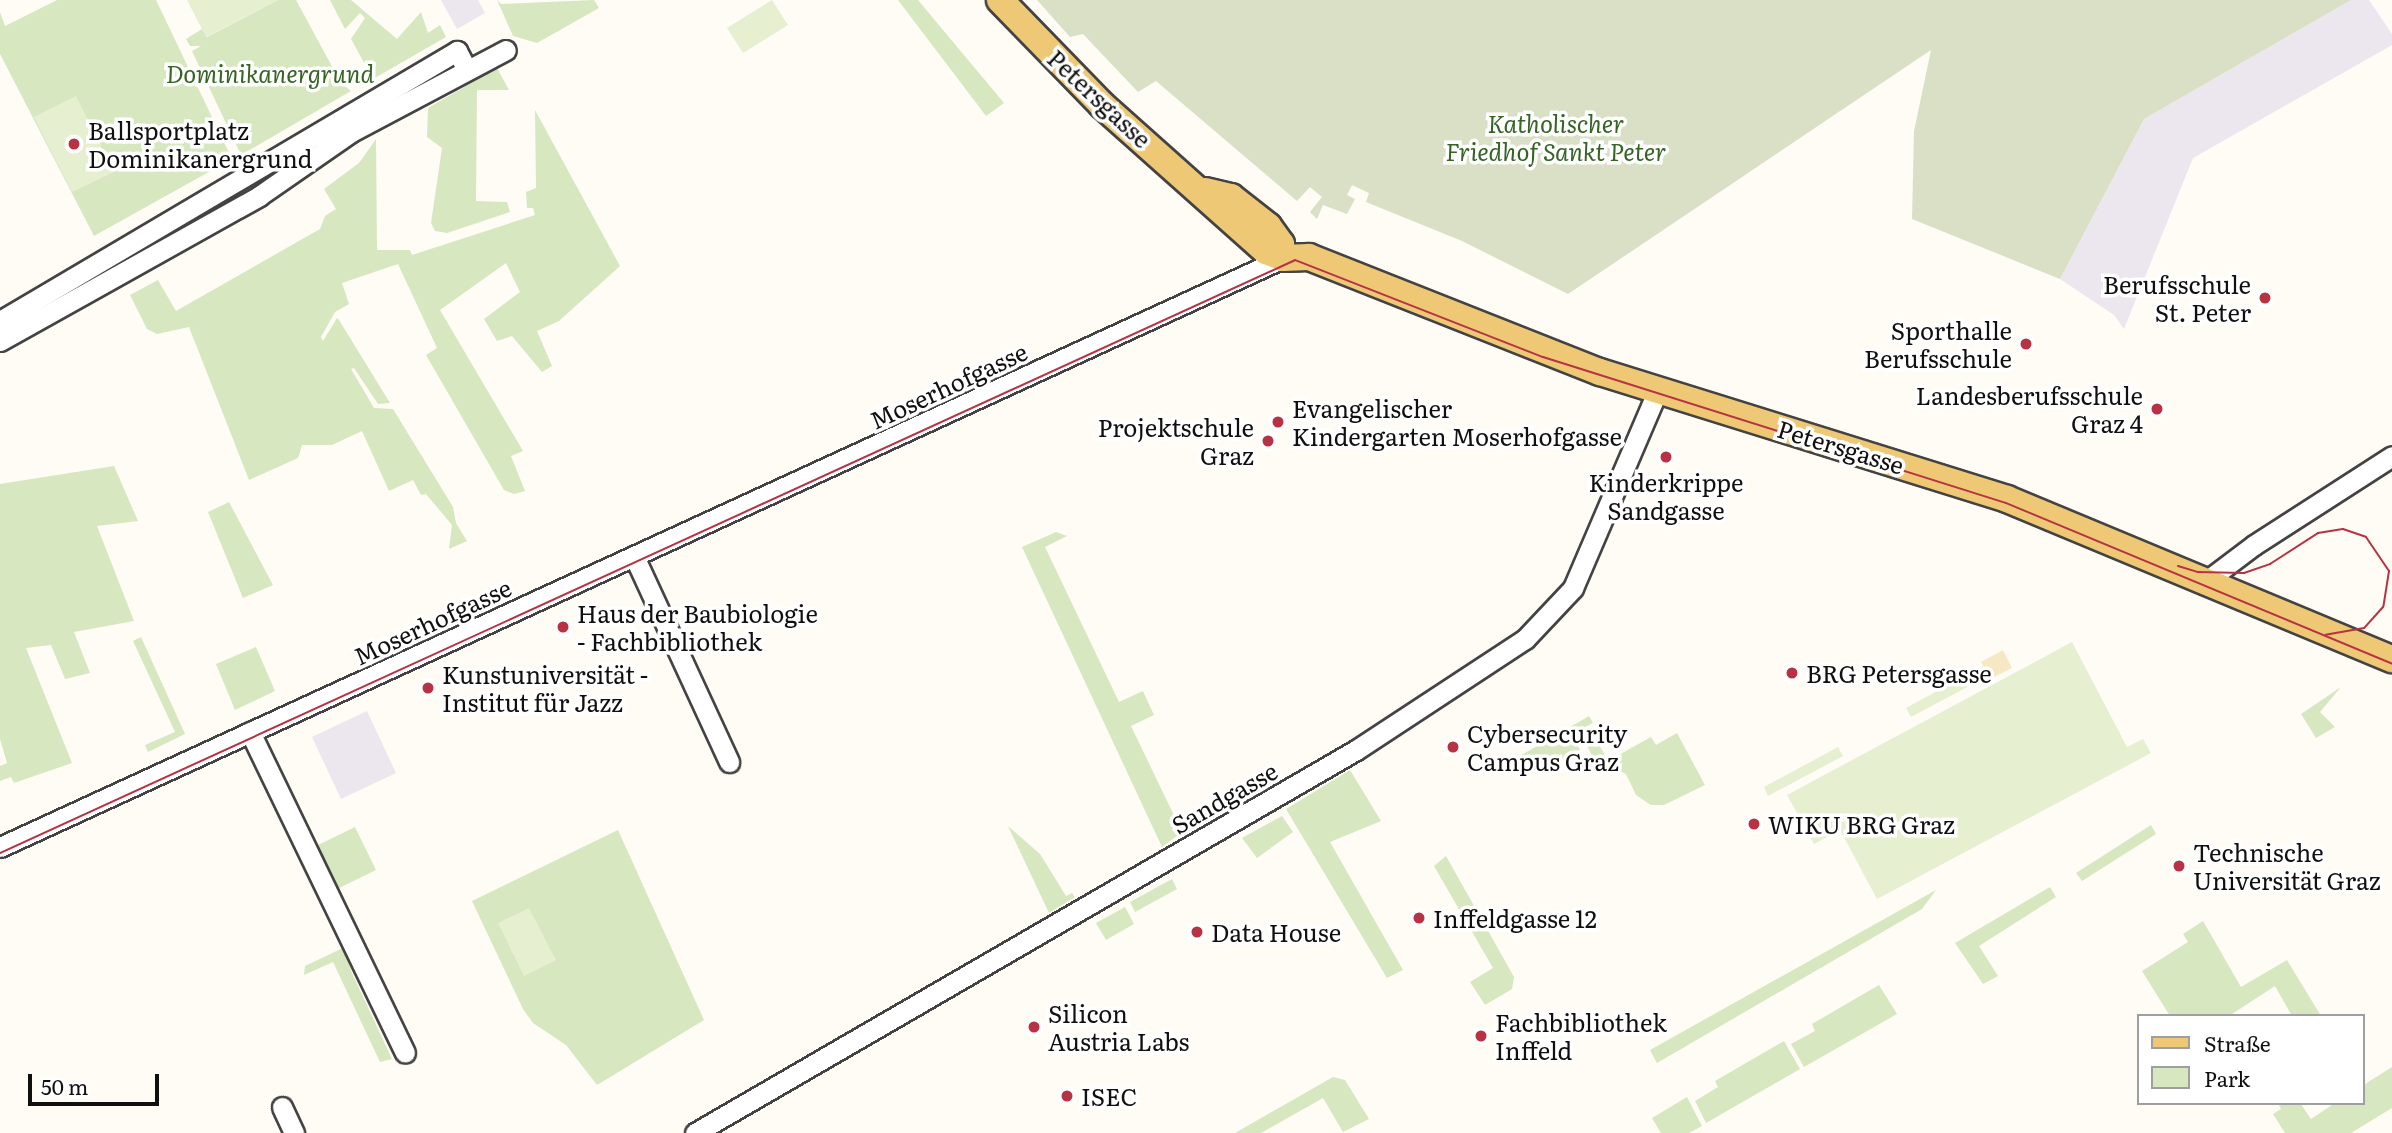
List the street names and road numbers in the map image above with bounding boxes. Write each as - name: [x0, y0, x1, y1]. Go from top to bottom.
- street label: Petersgasse: [1042, 43, 1158, 153]
- street label: Moserhofgasse: [865, 336, 1031, 434]
- street label: Petersgasse: [1774, 413, 1908, 479]
- street label: Moserhofgasse: [349, 572, 515, 670]
- street label: Sandgasse: [1166, 755, 1282, 839]

